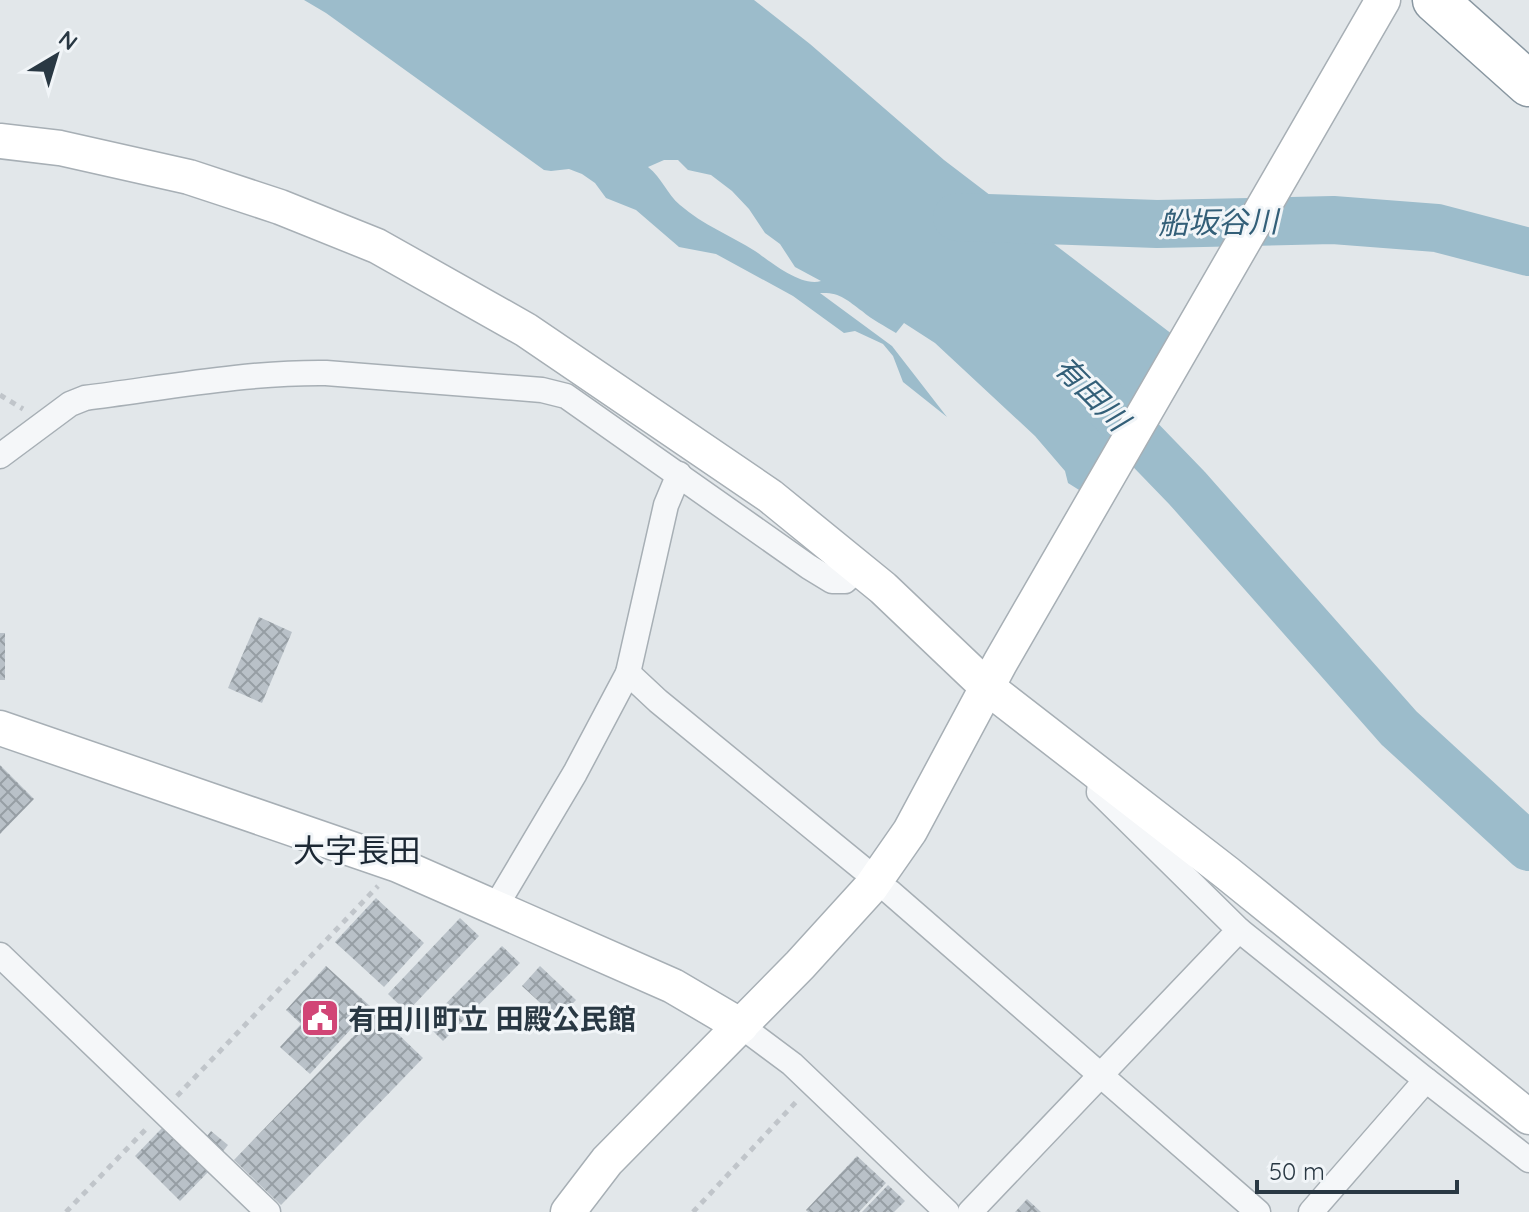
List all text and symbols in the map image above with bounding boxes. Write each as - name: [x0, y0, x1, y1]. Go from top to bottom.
- north arrow: [16, 16, 96, 96]
- text: N: [53, 24, 83, 56]
- water label: 船坂谷川: [1158, 202, 1281, 242]
- water label: 有田川: [1047, 348, 1139, 440]
- district label: 大字長田: [293, 830, 421, 870]
- public building icon: 有田川町立 田殿公民館: [299, 997, 341, 1039]
- place label: 有田川町立 田殿公民館: [348, 1001, 636, 1036]
- scale bar: [1257, 1144, 1457, 1194]
- text: 50 m: [1269, 1156, 1325, 1186]

